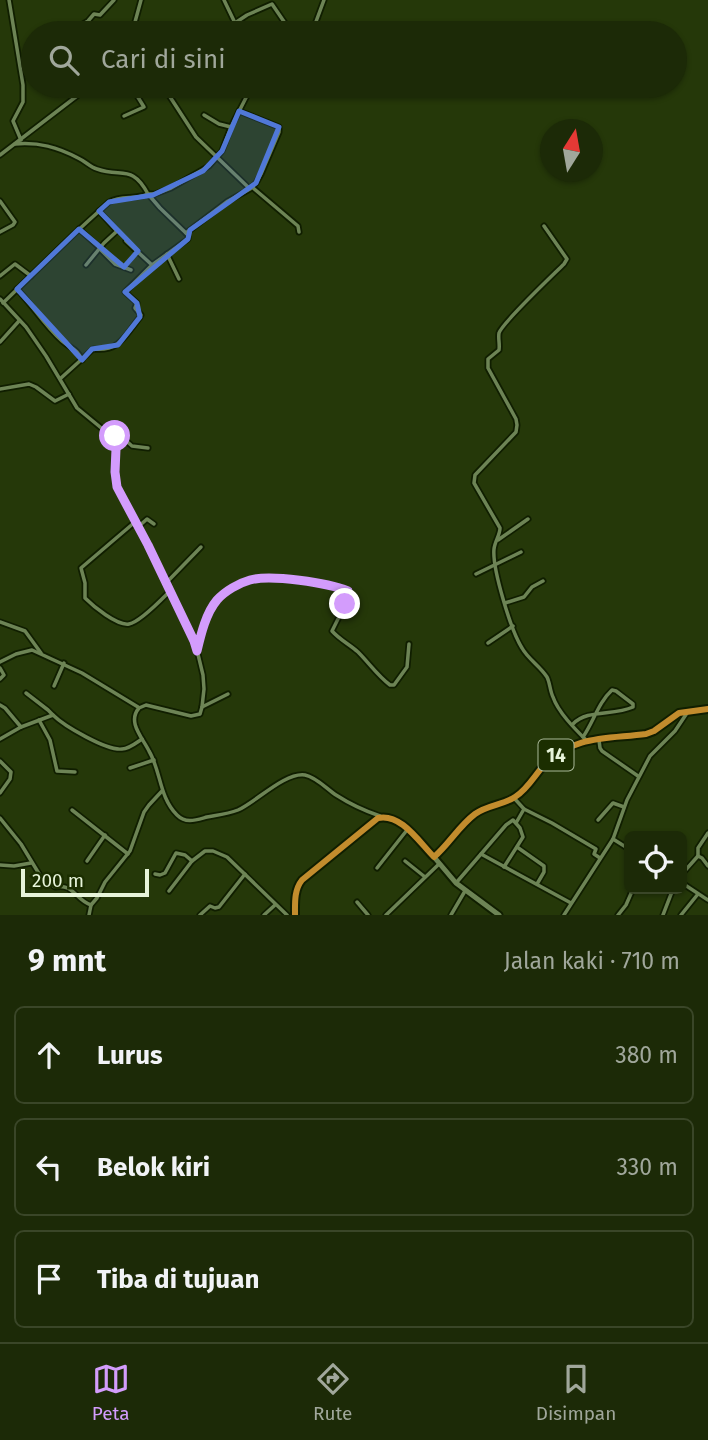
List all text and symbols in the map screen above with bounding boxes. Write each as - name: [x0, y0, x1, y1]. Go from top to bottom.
- search box: [21, 21, 687, 98]
- icon: search: [45, 41, 83, 79]
- text: Cari di sini: [101, 44, 226, 75]
- north arrow: [540, 119, 603, 182]
- route start: [99, 420, 130, 451]
- route end: [329, 588, 360, 619]
- road number: 14: [538, 740, 574, 770]
- map controls: [624, 831, 687, 894]
- button: locate: [624, 831, 687, 894]
- scale bar: [21, 866, 149, 898]
- text: 200 m: [32, 869, 84, 892]
- text: 9 mnt: [28, 943, 106, 979]
- text: Jalan kaki · 710 m: [504, 947, 680, 975]
- icon: ahead: [30, 1036, 68, 1074]
- text: Lurus: [97, 1040, 163, 1071]
- text: 380 m: [615, 1041, 678, 1069]
- icon: left: [30, 1148, 68, 1186]
- text: Belok kiri: [97, 1152, 210, 1183]
- text: 330 m: [616, 1153, 678, 1181]
- icon: arrive: [30, 1260, 68, 1298]
- text: Tiba di tujuan: [97, 1264, 259, 1295]
- tab: Peta: [92, 1360, 130, 1425]
- tab: Rute: [313, 1360, 352, 1425]
- tab: Disimpan: [536, 1360, 616, 1425]

